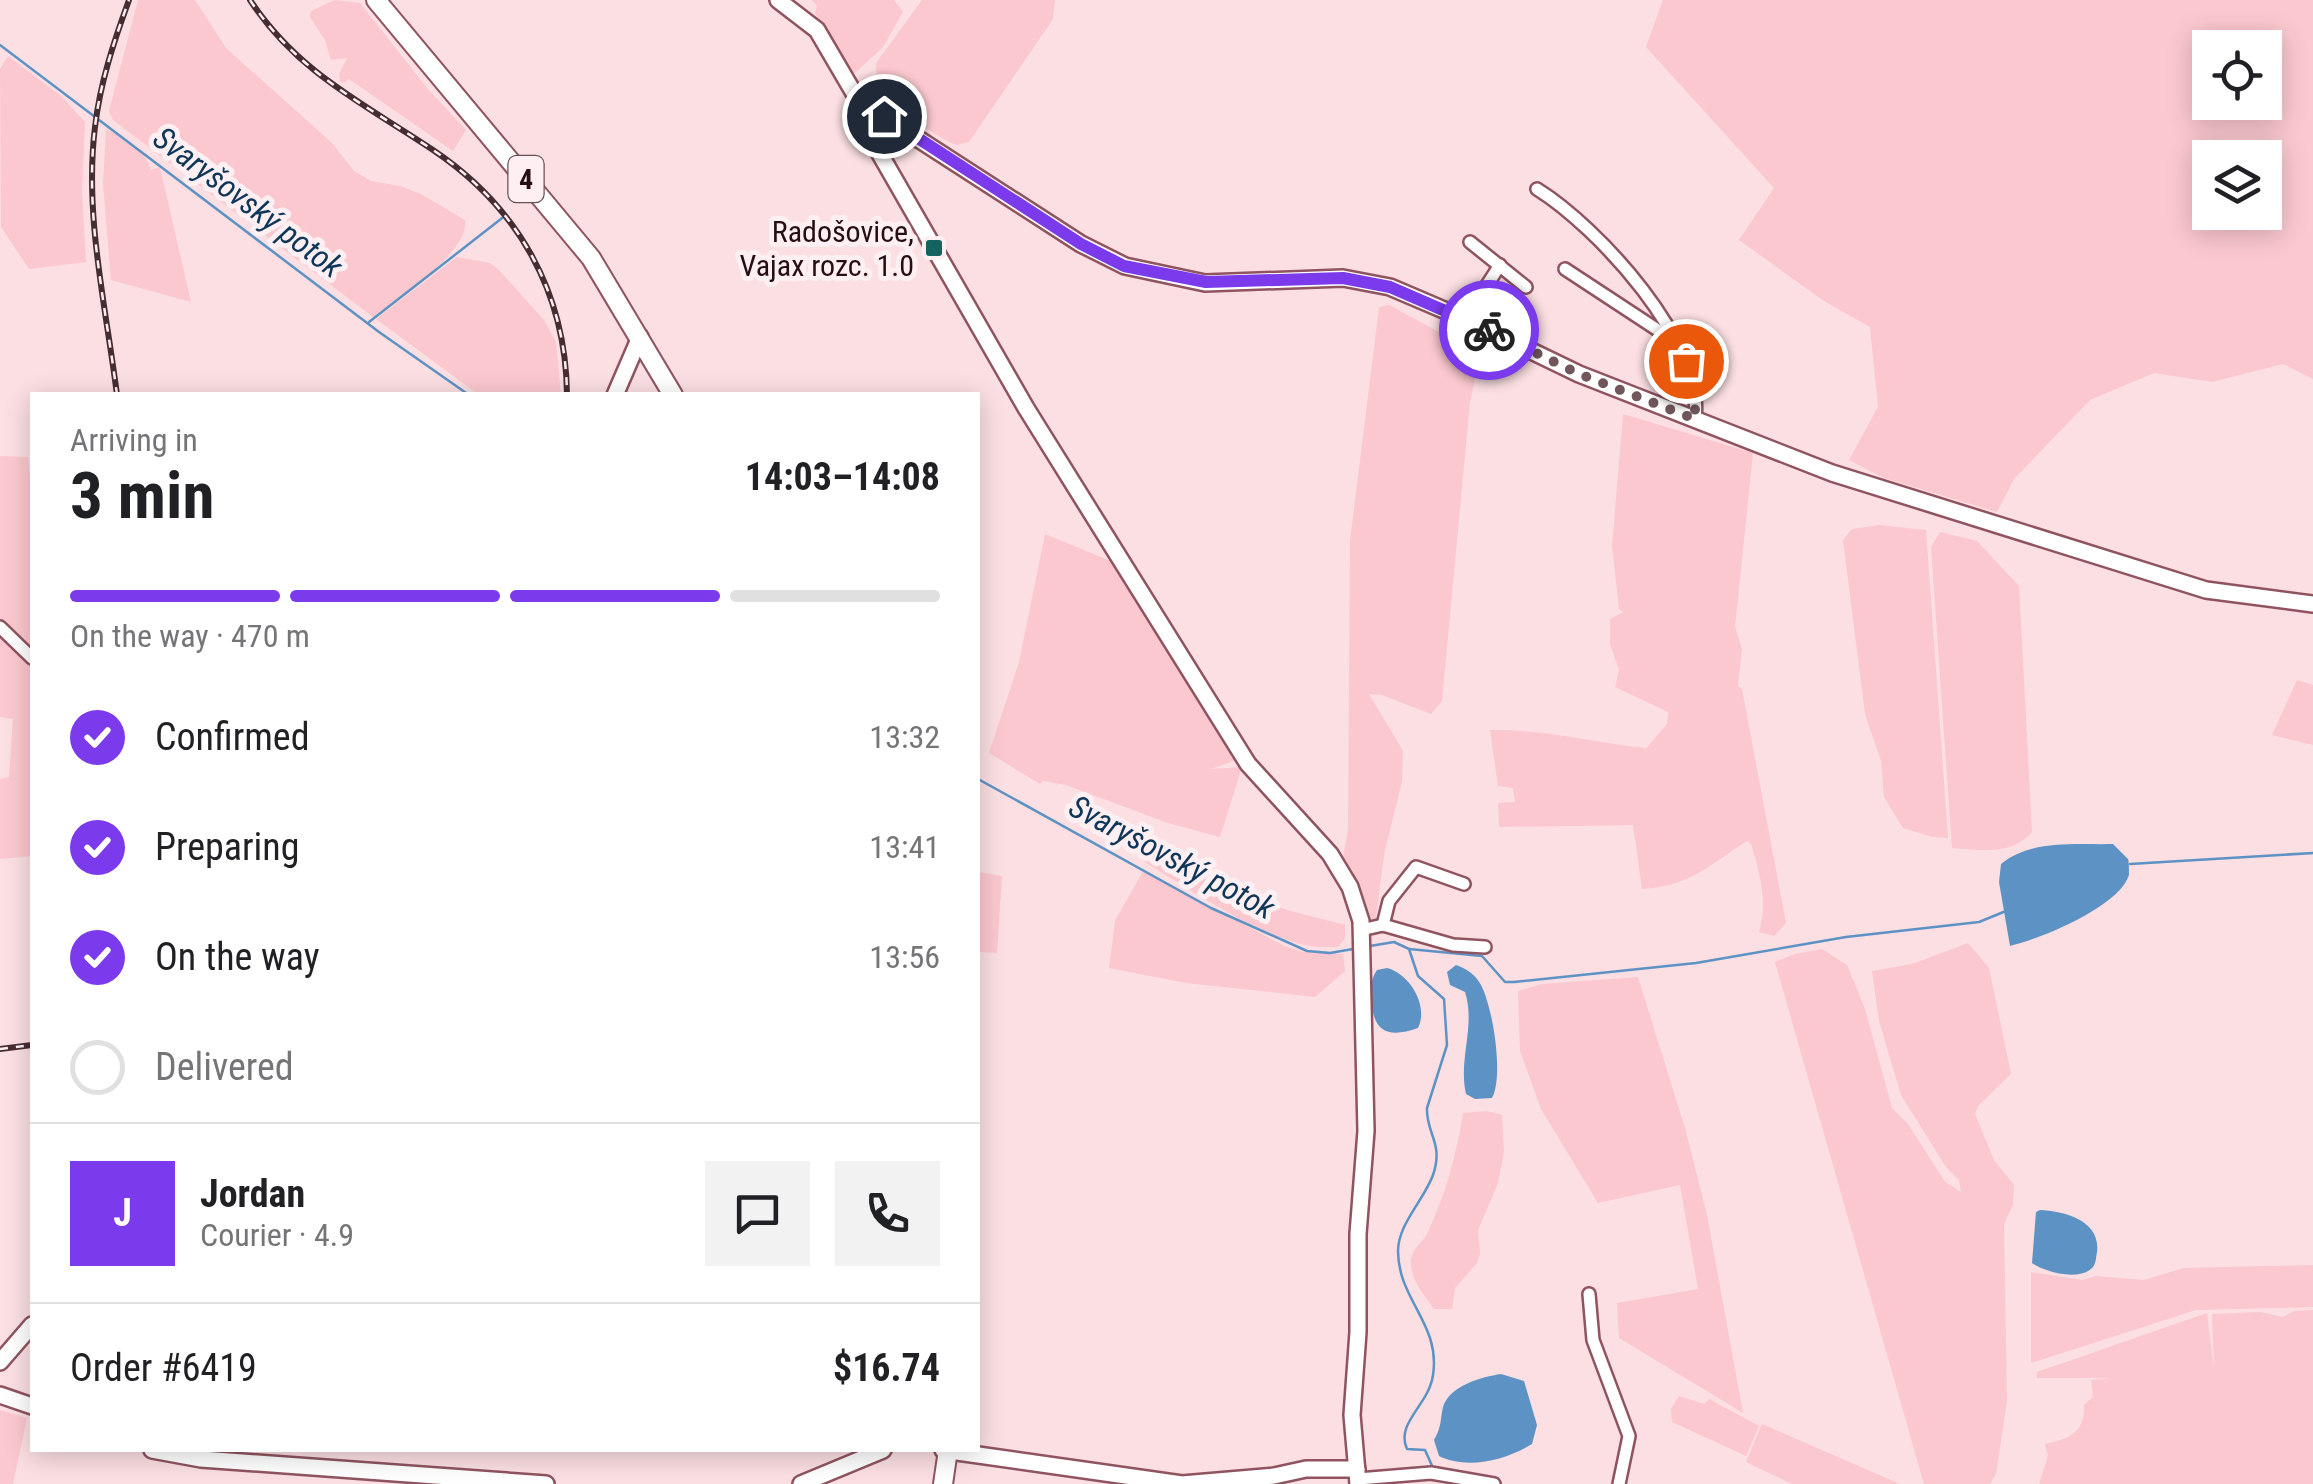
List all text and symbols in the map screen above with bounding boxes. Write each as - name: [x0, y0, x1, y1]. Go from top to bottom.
- map controls: [2192, 30, 2282, 230]
- button: locate: [2192, 30, 2282, 120]
- pin: [842, 74, 927, 159]
- icon: home: [857, 89, 912, 144]
- water label: Svaryšovský potok: [146, 118, 351, 286]
- button: layers: [2192, 140, 2282, 230]
- road number: 4: [508, 156, 544, 202]
- place label: Radošovice, Vajax rozc. 1.0: [740, 214, 914, 283]
- marker: Radošovice, Vajax rozc. 1.0: [923, 237, 945, 259]
- courier: [1439, 280, 1539, 380]
- icon: bike: [1462, 303, 1517, 358]
- pin: [1644, 319, 1729, 404]
- icon: bag: [1659, 334, 1714, 389]
- text: Arriving in: [70, 421, 198, 459]
- text: 14:03–14:08: [745, 455, 940, 499]
- text: 3 min: [70, 458, 214, 534]
- text: On the way · 470 m: [70, 617, 310, 655]
- icon: check: [70, 710, 125, 765]
- text: Confirmed: [155, 715, 310, 759]
- text: 13:32: [869, 718, 940, 756]
- water label: Svaryšovský potok: [1063, 787, 1282, 928]
- icon: check: [70, 820, 125, 875]
- text: Preparing: [155, 825, 300, 869]
- text: 13:41: [869, 828, 940, 866]
- icon: check: [70, 930, 125, 985]
- text: On the way: [155, 935, 320, 979]
- text: 13:56: [869, 938, 940, 976]
- text: Delivered: [155, 1045, 294, 1089]
- button: chat: [705, 1161, 810, 1266]
- button: phone: [835, 1161, 940, 1266]
- text: Jordan: [200, 1172, 305, 1216]
- text: J: [113, 1191, 132, 1235]
- text: Courier · 4.9: [200, 1216, 354, 1254]
- text: Order #6419: [70, 1346, 257, 1390]
- text: $16.74: [833, 1346, 940, 1390]

